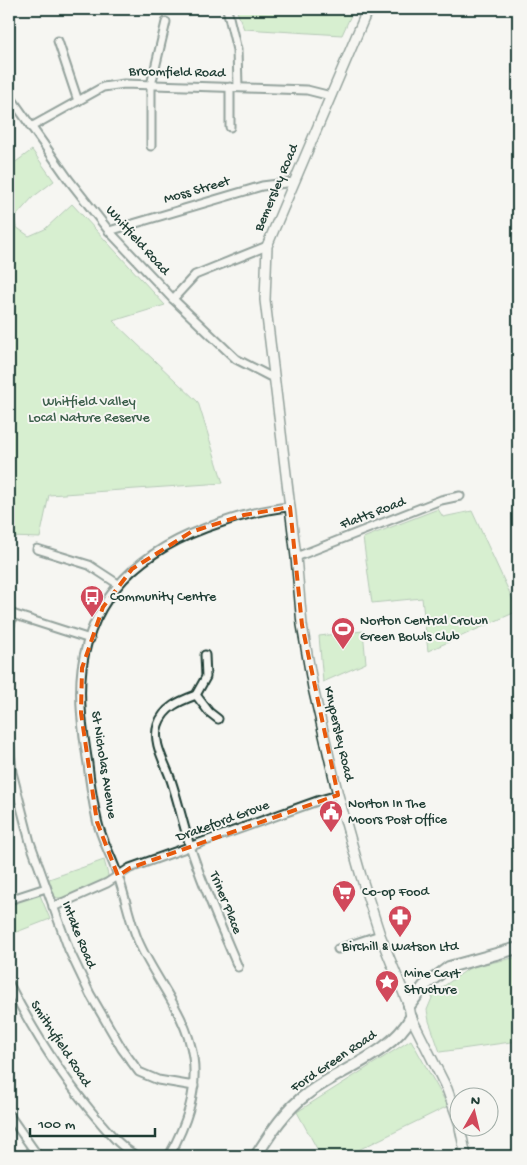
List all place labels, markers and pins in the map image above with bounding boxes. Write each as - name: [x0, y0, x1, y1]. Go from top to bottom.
- bus stop icon: Community Centre: [79, 584, 105, 618]
- place label: Community Centre: [110, 589, 217, 606]
- place label: Norton Central Crown Green Bowls Club: [360, 613, 488, 646]
- sports icon: Norton Central Crown Green Bowls Club: [330, 616, 356, 650]
- place label: Norton In The Moors Post Office: [348, 796, 448, 829]
- public building icon: Norton In The Moors Post Office: [318, 799, 344, 833]
- supermarket icon: Co-op Food: [331, 879, 357, 913]
- place label: Co-op Food: [362, 884, 430, 901]
- pharmacy icon: Birchill & Watson Ltd: [387, 904, 413, 938]
- place label: Birchill & Watson Ltd: [341, 939, 460, 956]
- place label: Mine Cart Structure: [404, 966, 461, 999]
- place icon: Mine Cart Structure: [374, 969, 400, 1003]

